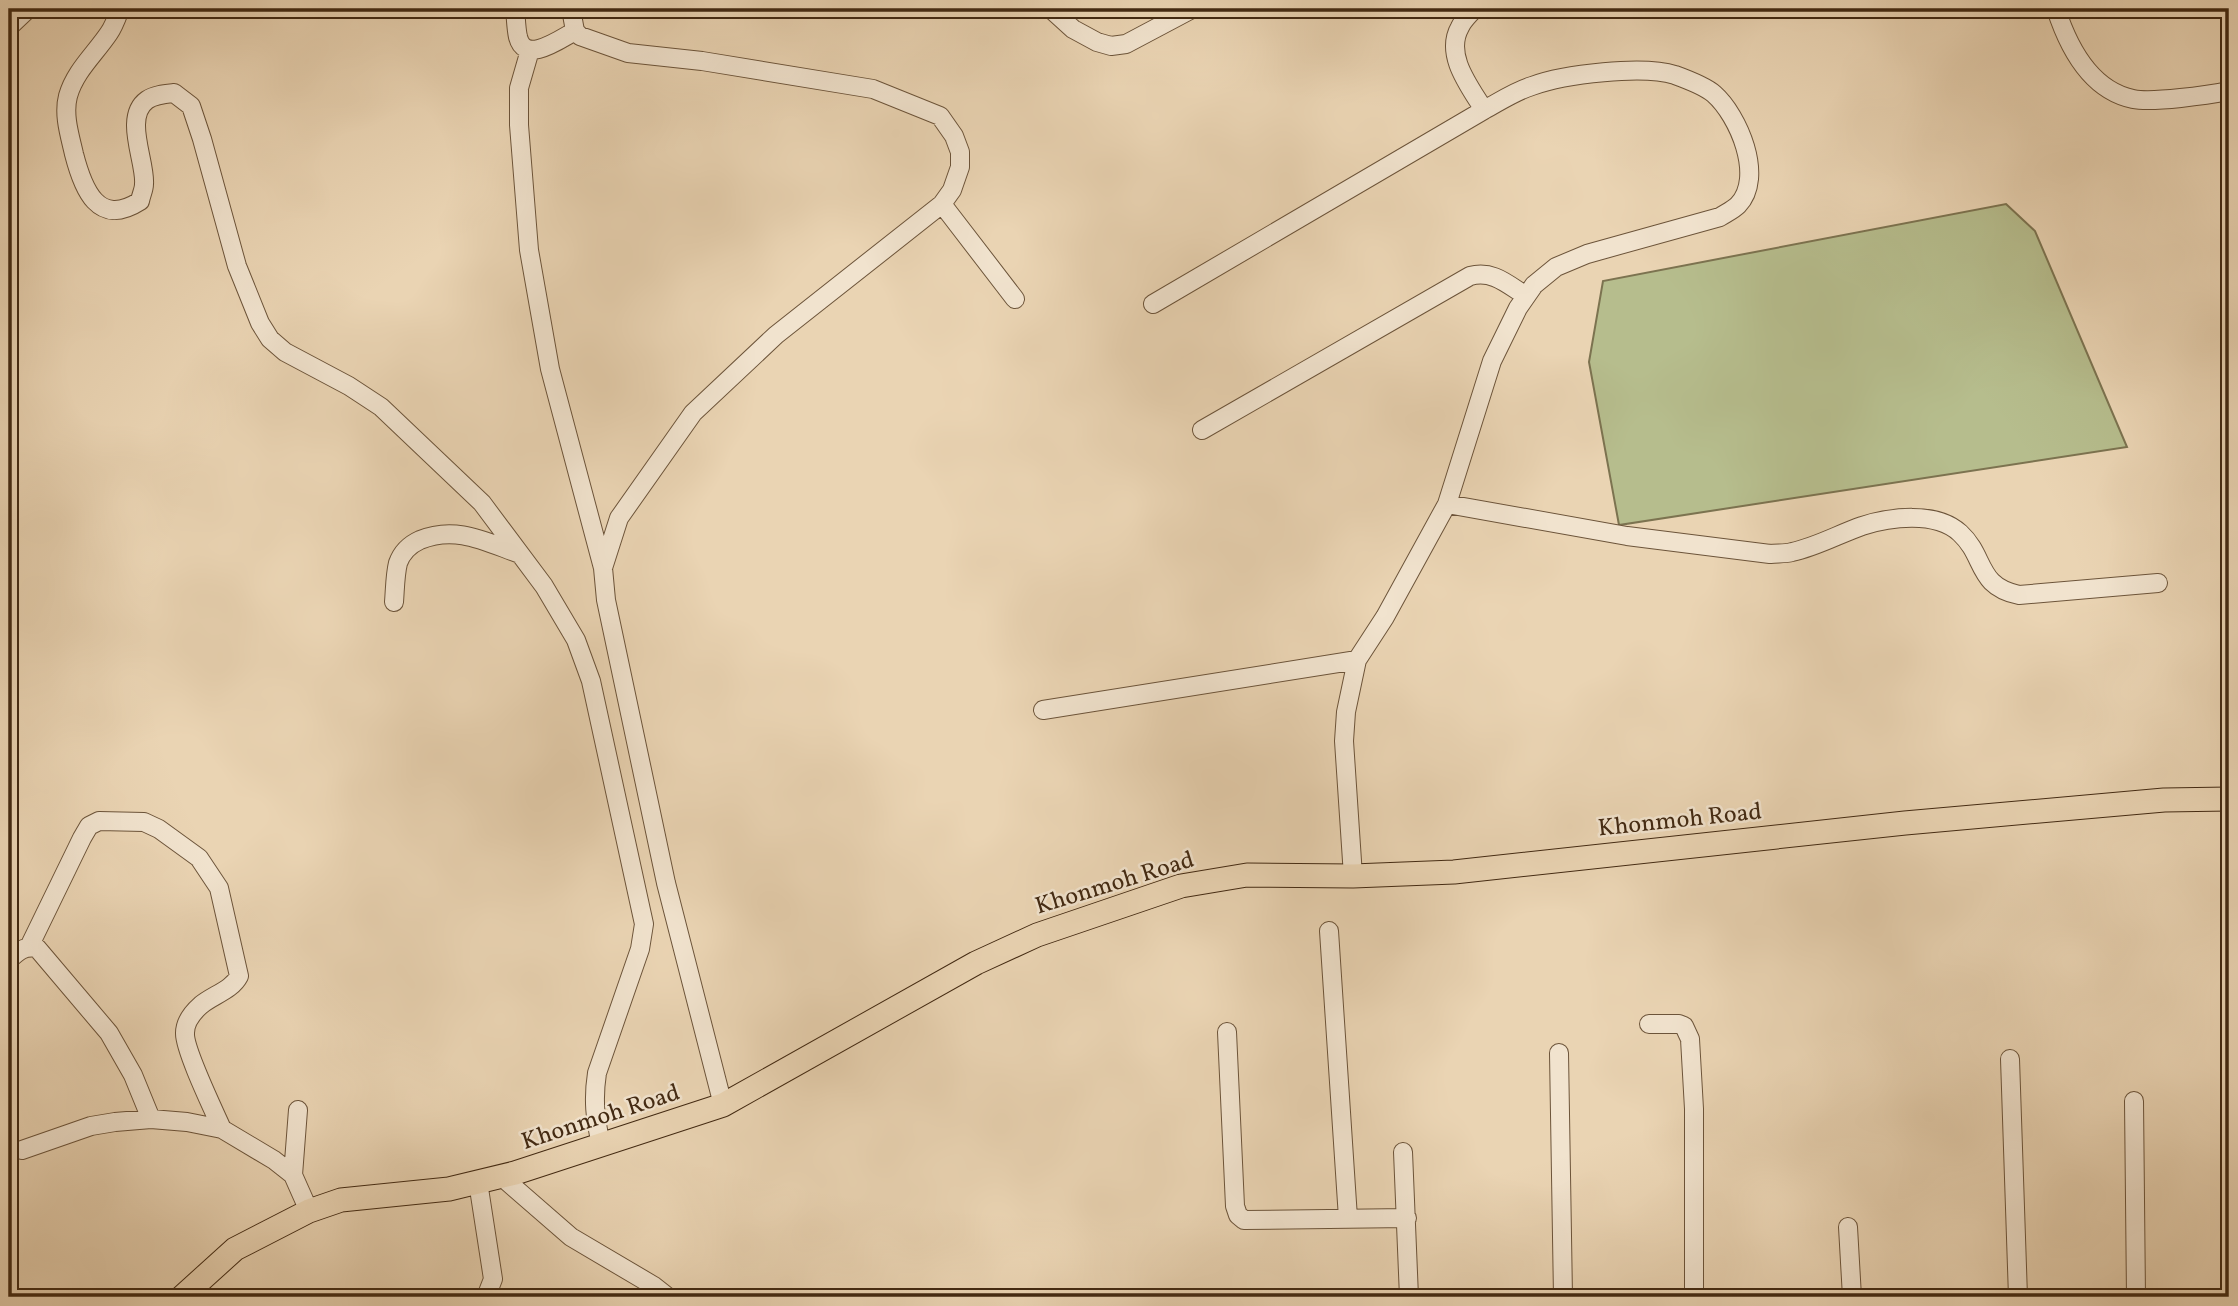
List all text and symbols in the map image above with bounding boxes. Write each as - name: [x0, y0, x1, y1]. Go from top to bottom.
- street label: Khonmoh Road: [1596, 795, 1764, 847]
- street label: Khonmoh Road: [1031, 844, 1199, 924]
- street label: Khonmoh Road: [517, 1076, 685, 1160]

